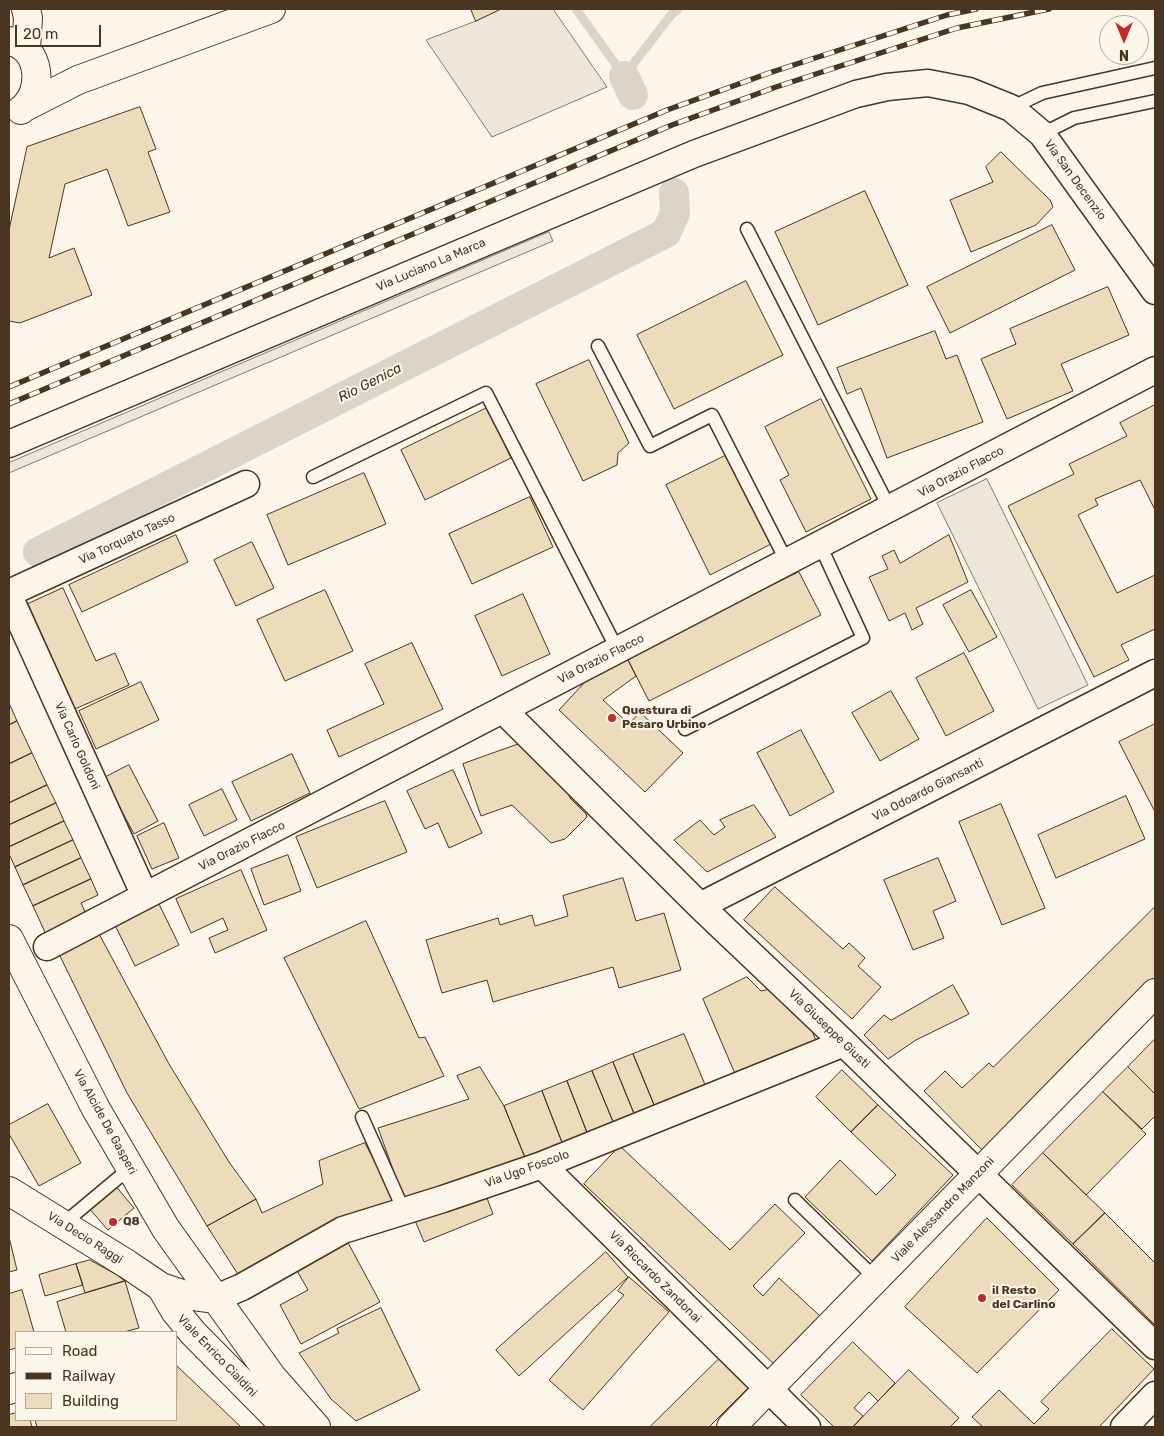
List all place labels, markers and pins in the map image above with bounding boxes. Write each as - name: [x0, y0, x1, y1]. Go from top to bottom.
- place label: Questura di Pesaro Urbino: [622, 704, 706, 732]
- marker: Questura di Pesaro Urbino: [606, 712, 618, 724]
- place label: Q8: [123, 1215, 140, 1229]
- marker: Q8: [107, 1216, 119, 1228]
- place label: il Resto del Carlino: [992, 1284, 1056, 1312]
- marker: il Resto del Carlino: [976, 1292, 988, 1304]

